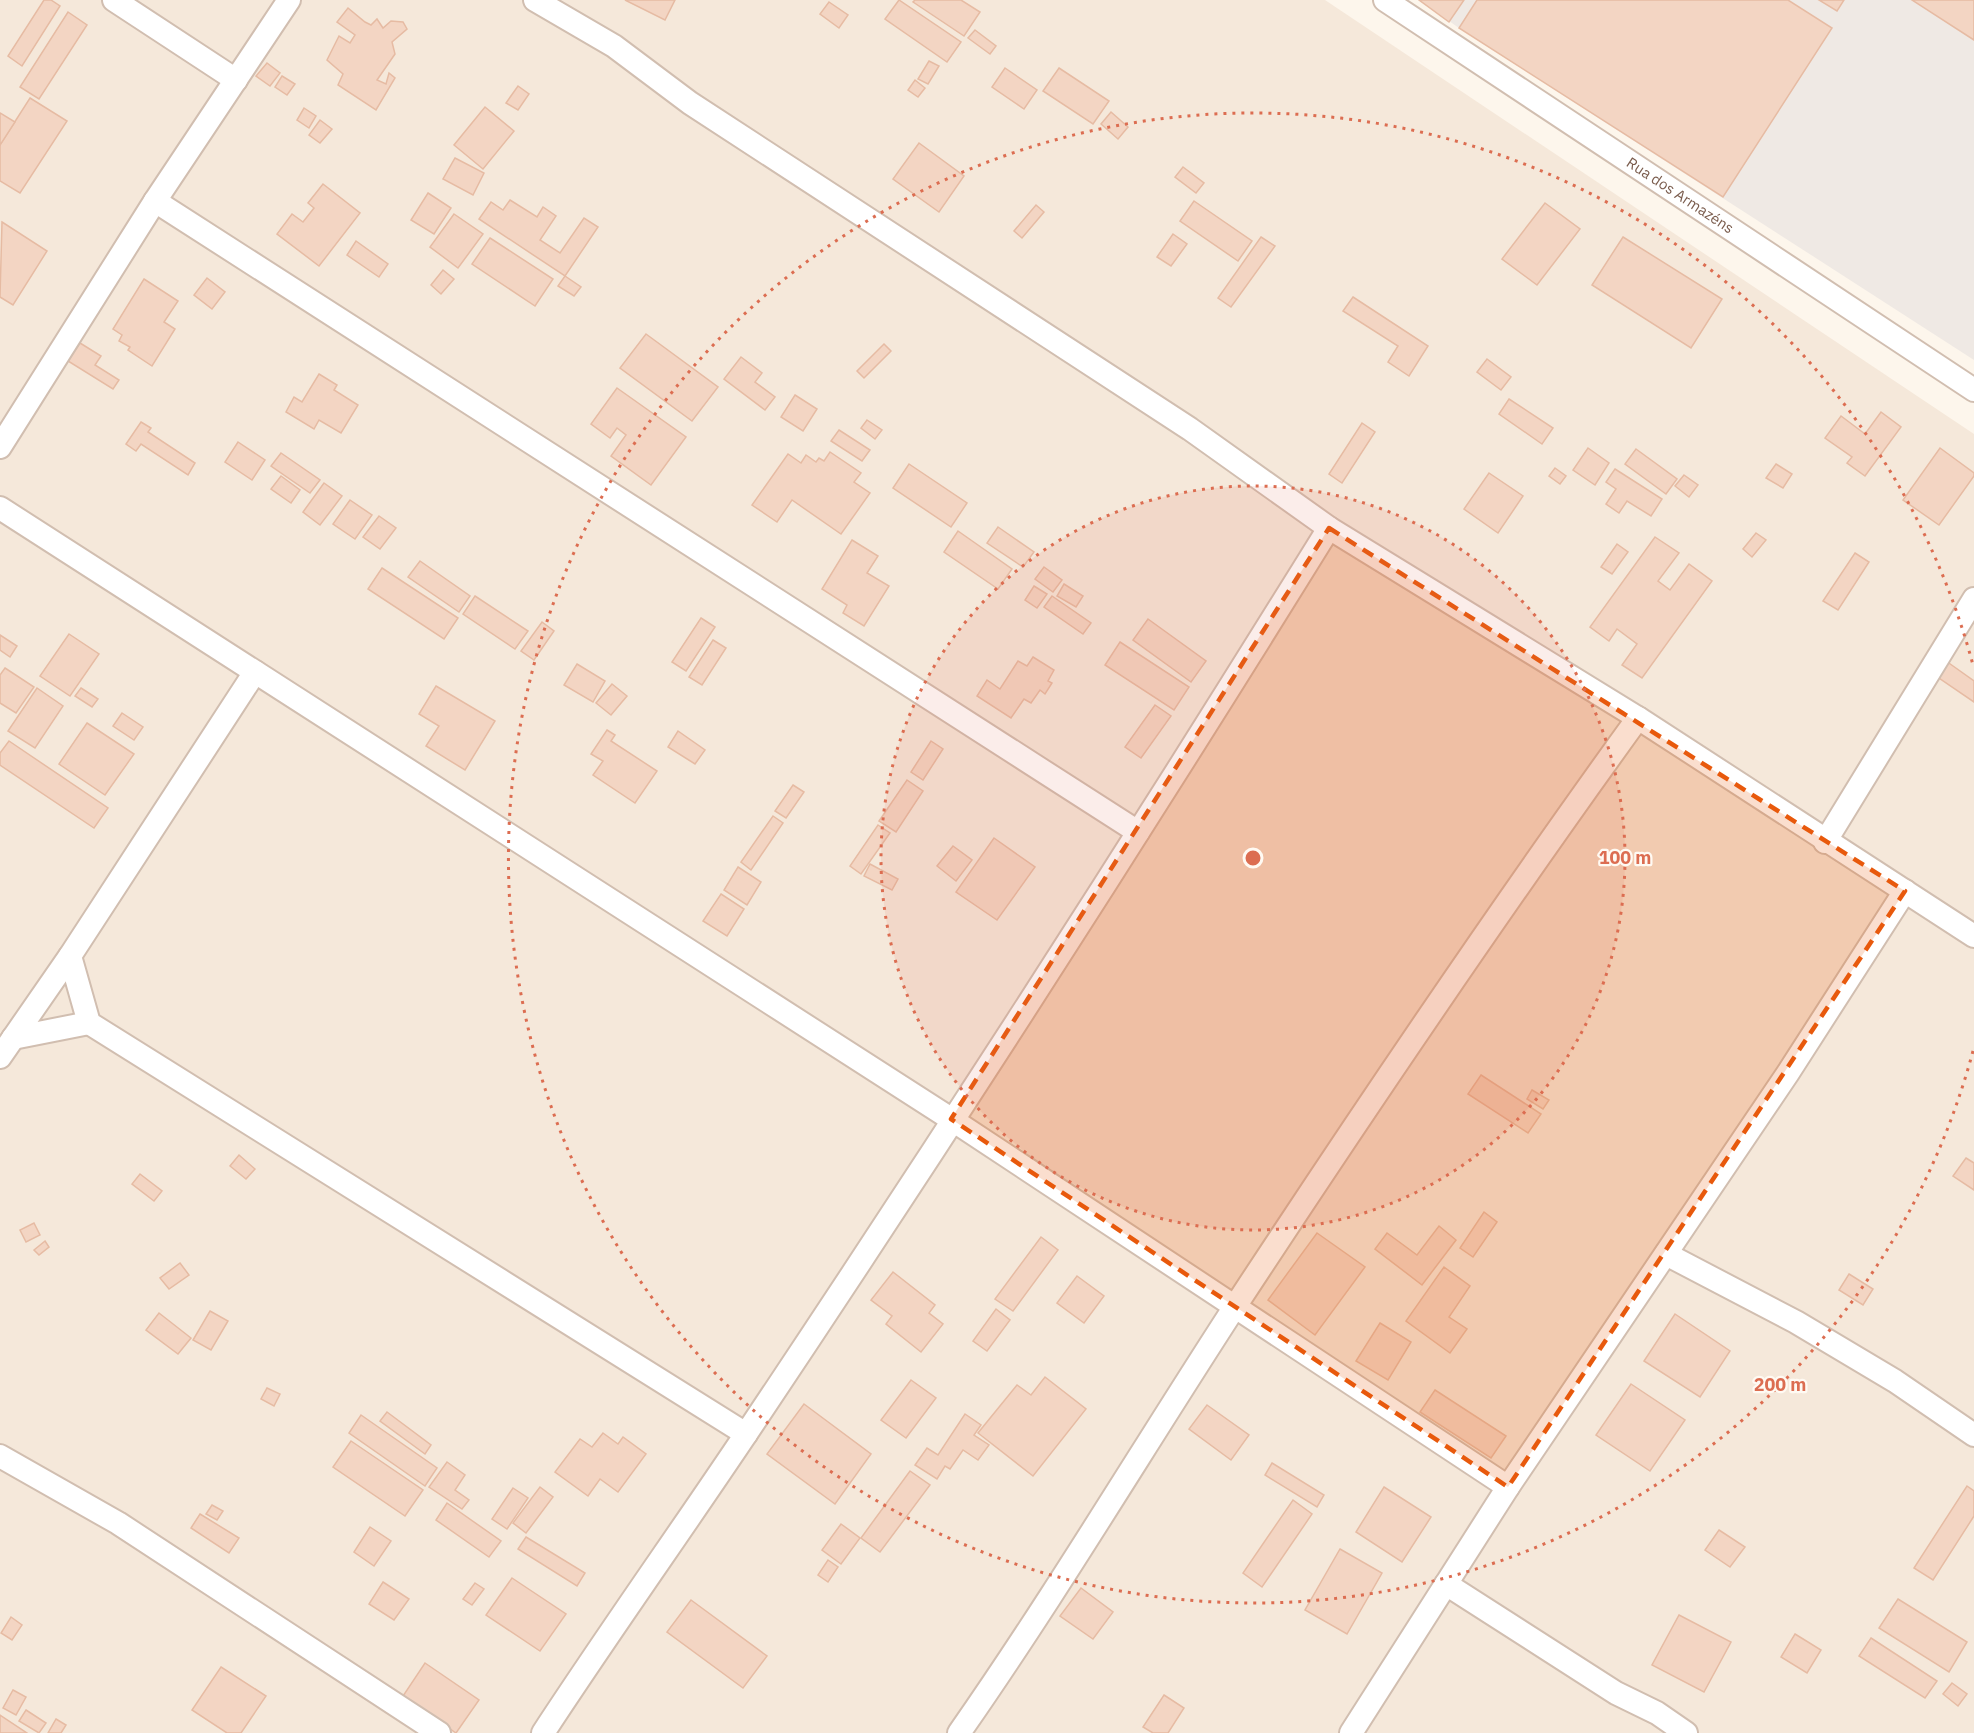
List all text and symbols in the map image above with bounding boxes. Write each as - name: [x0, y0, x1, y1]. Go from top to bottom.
- street label: Rua dos Armazéns: [1623, 153, 1738, 237]
- text: 100 m: [1599, 846, 1651, 869]
- centre of rings: [1243, 848, 1263, 868]
- text: 200 m: [1754, 1373, 1806, 1396]

